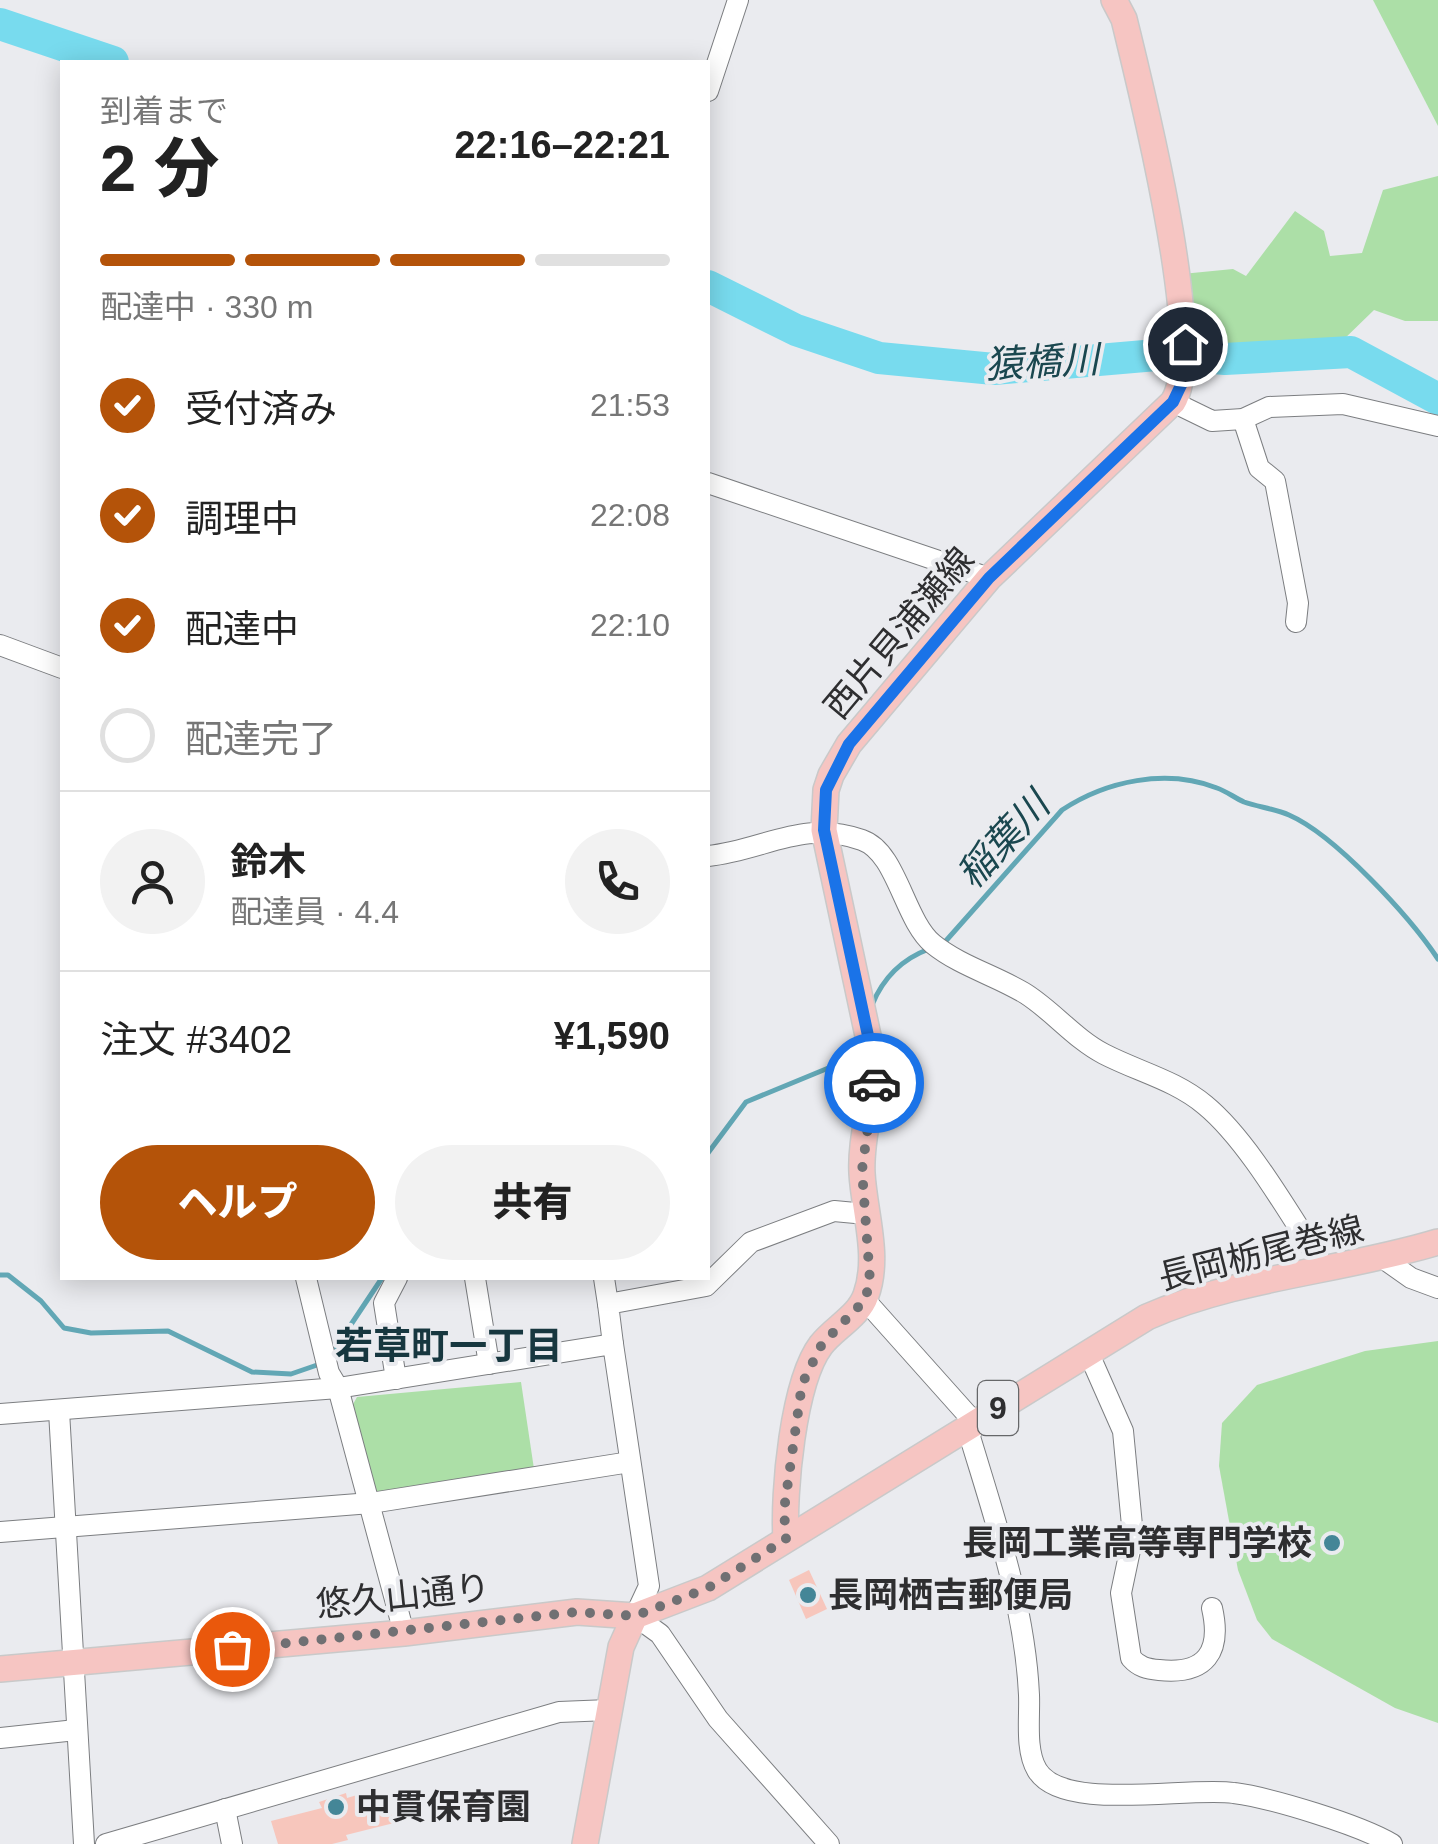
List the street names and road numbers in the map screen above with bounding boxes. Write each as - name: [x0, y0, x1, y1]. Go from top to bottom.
- street label: 西片貝浦瀬線: [816, 540, 981, 726]
- street label: 長岡栃尾巻線: [1154, 1208, 1367, 1297]
- road number: 9: [978, 1381, 1018, 1435]
- street label: 悠久山通り: [314, 1567, 492, 1624]

